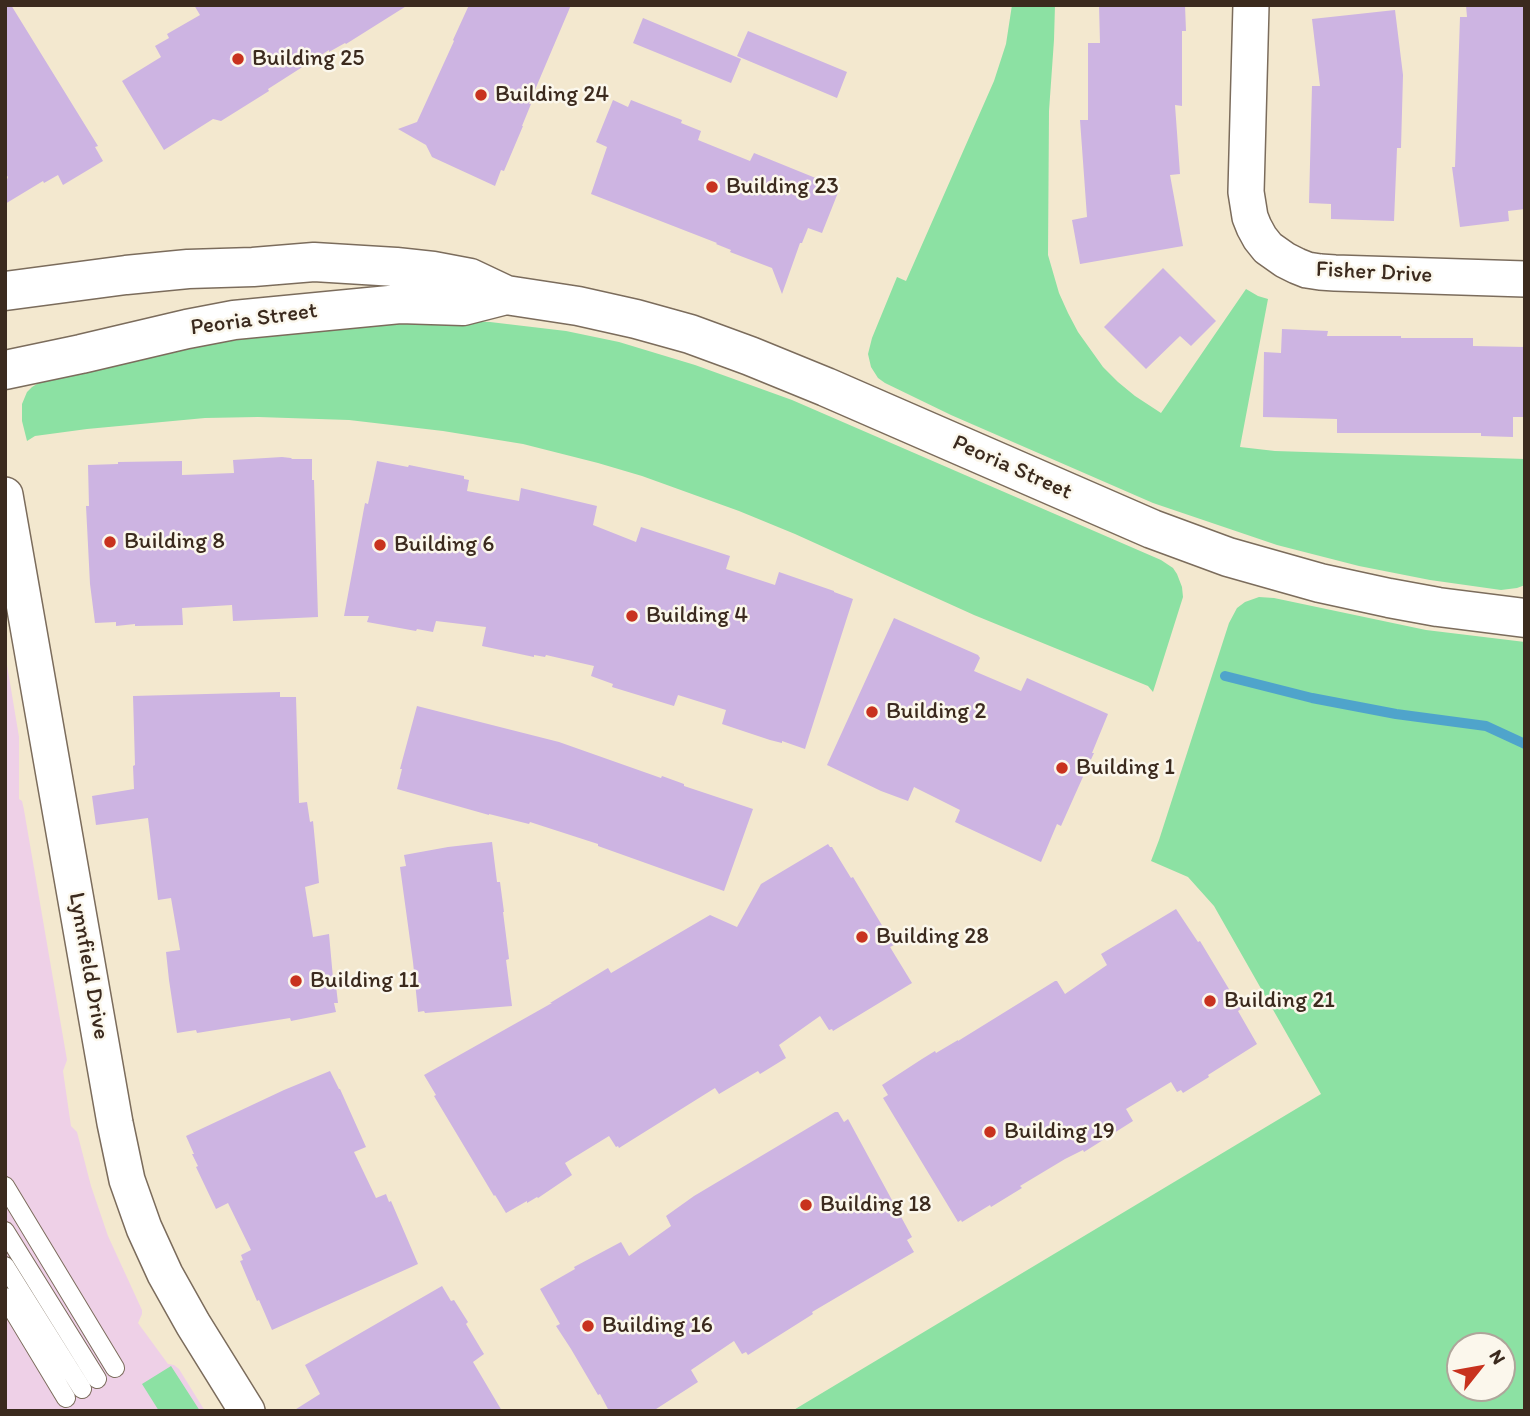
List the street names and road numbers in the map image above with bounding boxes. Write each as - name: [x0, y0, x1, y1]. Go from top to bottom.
- street label: Fisher Drive: [1315, 256, 1433, 290]
- street label: Peoria Street: [189, 297, 319, 343]
- street label: Peoria Street: [948, 429, 1076, 507]
- street label: Lynnfield Drive: [62, 890, 114, 1042]

